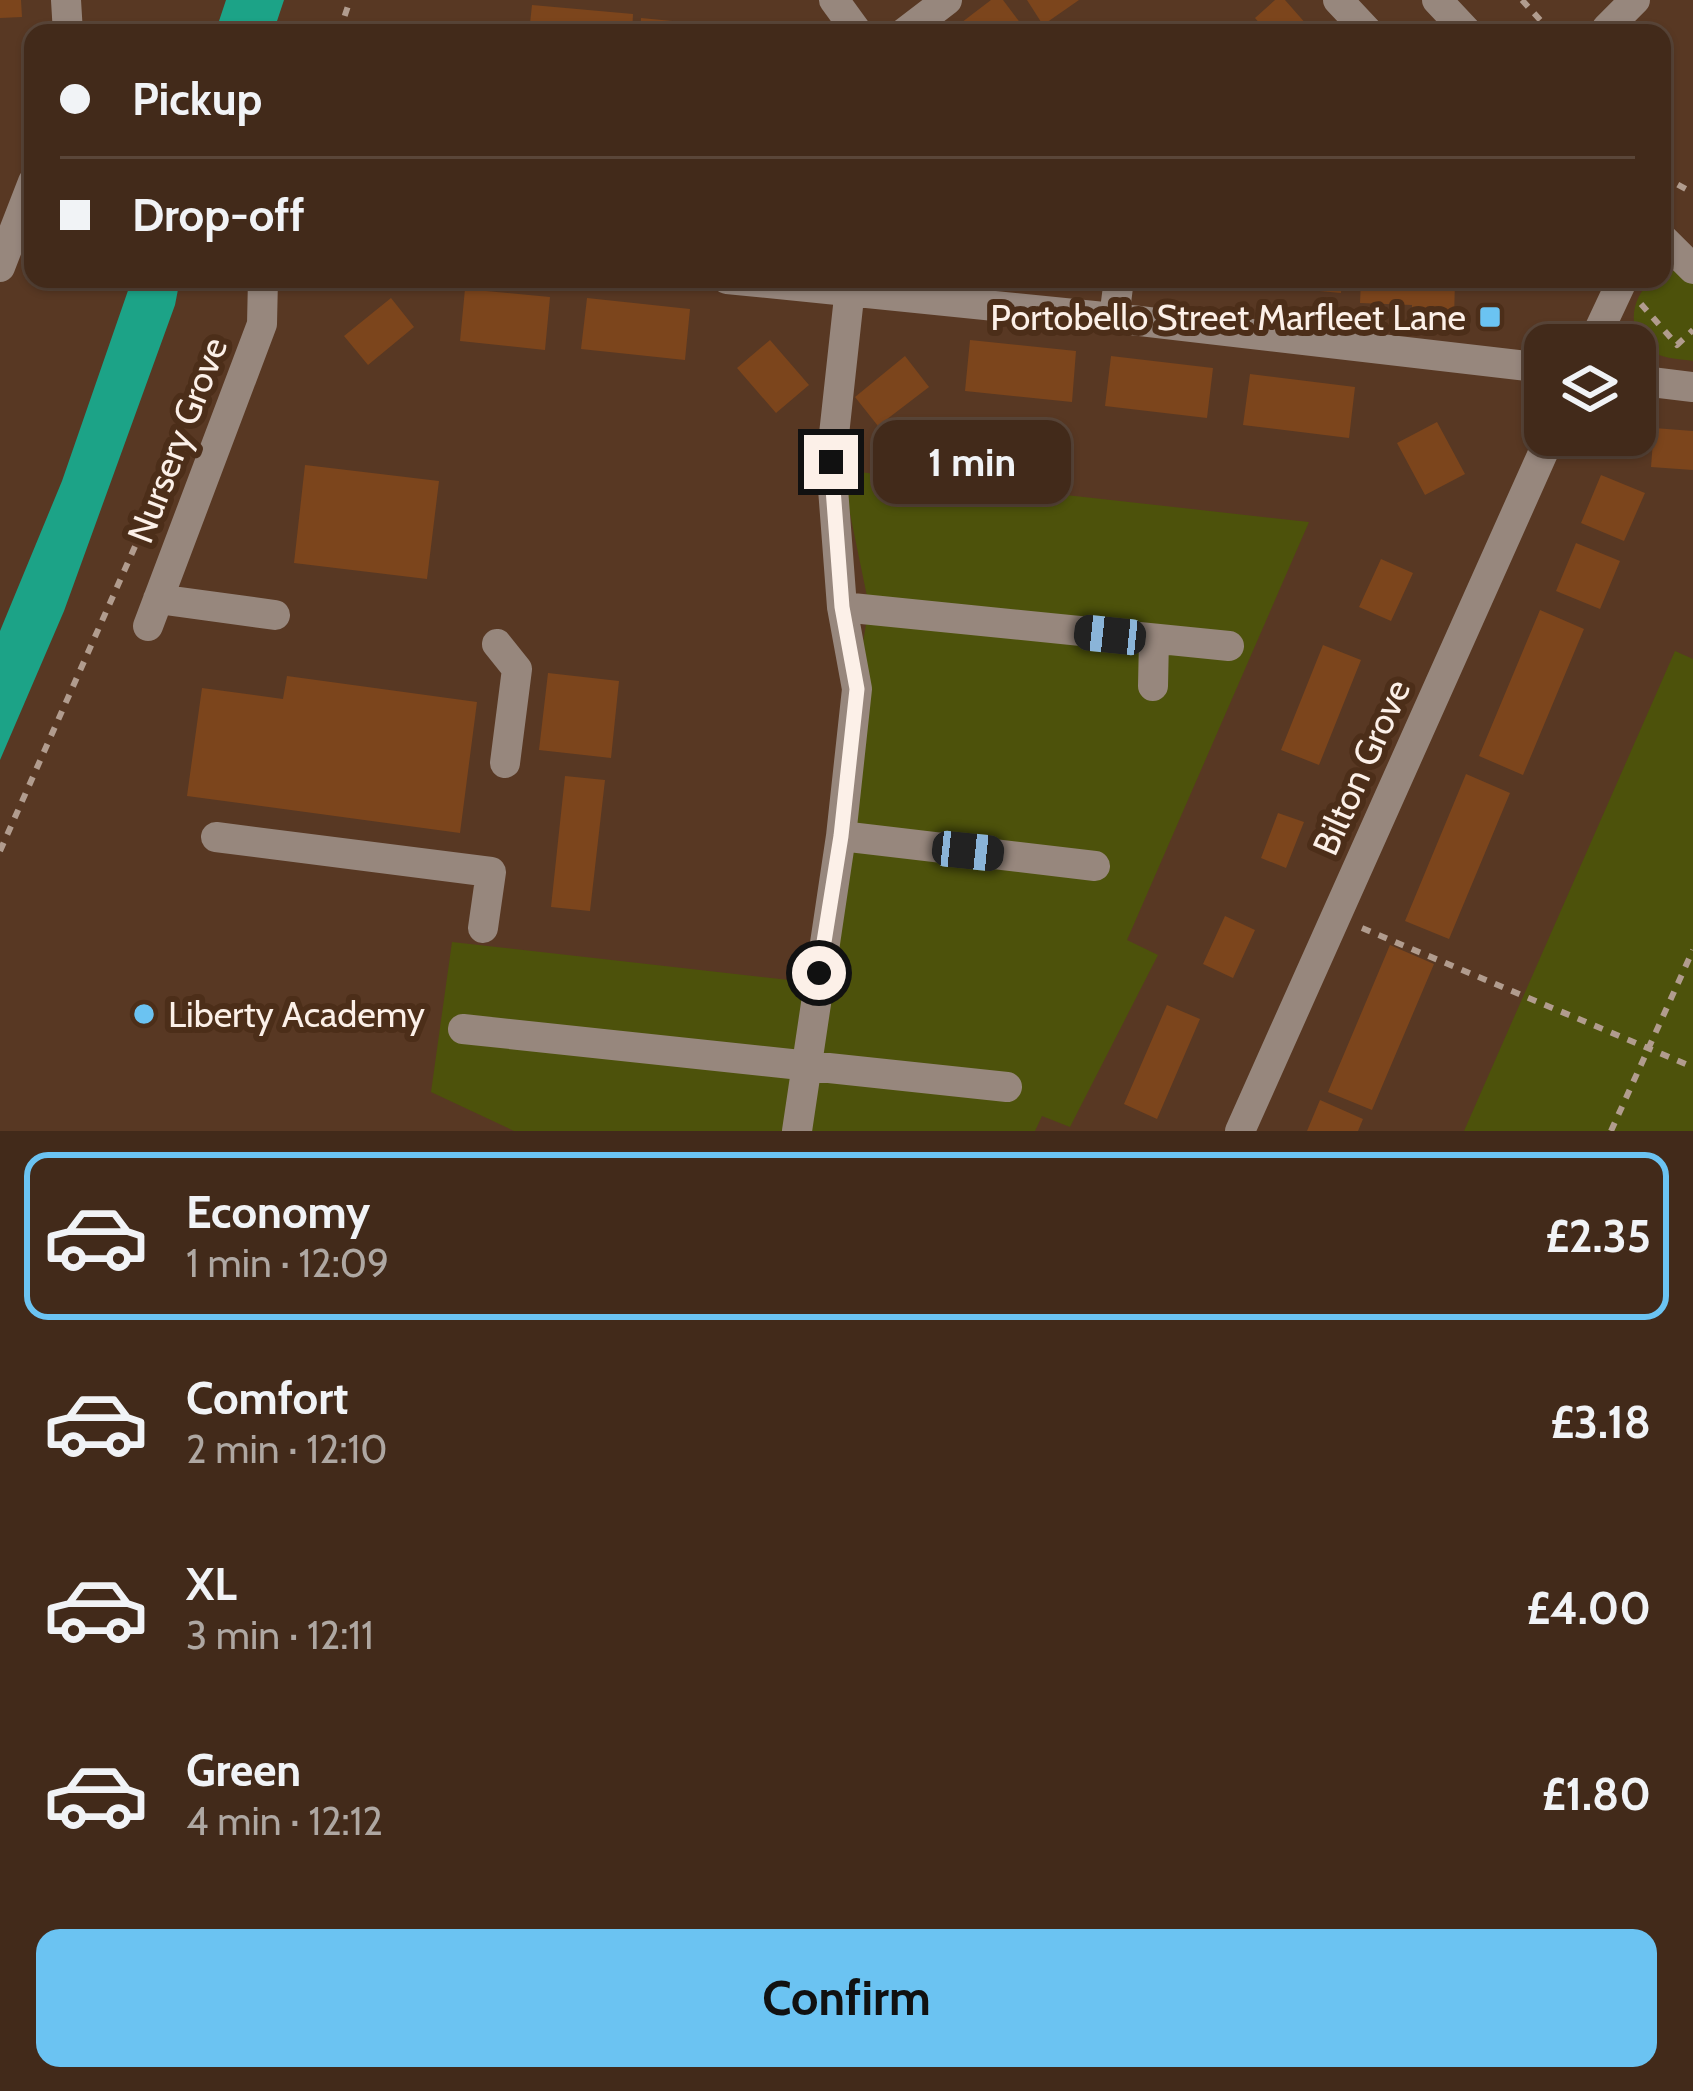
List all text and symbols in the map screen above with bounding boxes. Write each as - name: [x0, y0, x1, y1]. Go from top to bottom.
- text: Pickup: [132, 72, 262, 126]
- text: Drop-off: [132, 188, 305, 242]
- place label: Portobello Street Marfleet Lane: [990, 295, 1466, 339]
- marker: Portobello Street Marfleet Lane: [1477, 304, 1503, 330]
- map controls: [1524, 324, 1656, 456]
- button: layers: [1524, 324, 1656, 456]
- street label: Nursery Grove: [118, 331, 236, 549]
- callout: 1 min: [873, 420, 1071, 504]
- route end: [804, 435, 858, 489]
- text: 1 min: [928, 438, 1016, 486]
- car: [1072, 613, 1148, 657]
- street label: Bilton Grove: [1303, 672, 1419, 862]
- car: [930, 829, 1006, 873]
- route start: [792, 946, 846, 1000]
- place label: Liberty Academy: [168, 992, 425, 1036]
- marker: Liberty Academy: [131, 1001, 157, 1027]
- icon: car: [42, 1182, 150, 1290]
- text: Economy: [186, 1185, 370, 1239]
- text: £2.35: [1545, 1209, 1651, 1263]
- text: 1 min · 12:09: [186, 1239, 389, 1287]
- icon: car: [42, 1368, 150, 1476]
- text: Comfort: [186, 1371, 349, 1425]
- text: £3.18: [1550, 1395, 1651, 1449]
- text: 2 min · 12:10: [186, 1425, 388, 1473]
- icon: car: [42, 1554, 150, 1662]
- text: XL: [186, 1557, 237, 1611]
- text: £4.00: [1527, 1581, 1651, 1635]
- text: 3 min · 12:11: [186, 1611, 374, 1659]
- icon: car: [42, 1740, 150, 1848]
- text: Green: [186, 1743, 301, 1797]
- text: £1.80: [1542, 1767, 1651, 1821]
- text: 4 min · 12:12: [186, 1797, 383, 1845]
- button: Confirm: [36, 1929, 1657, 2067]

